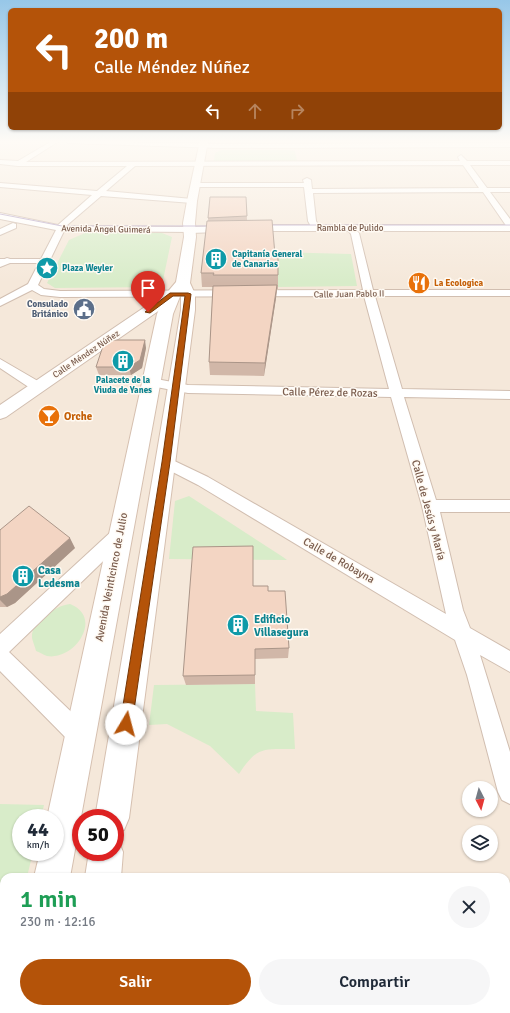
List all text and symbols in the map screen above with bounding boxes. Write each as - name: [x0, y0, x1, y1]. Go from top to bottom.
- text: 200 m: [94, 22, 168, 56]
- icon: left: [28, 24, 80, 76]
- text: Calle Méndez Núñez: [94, 56, 250, 78]
- icon: left: [202, 100, 224, 122]
- icon: ahead: [244, 100, 266, 122]
- icon: right: [286, 100, 308, 122]
- street label: Avenida Ángel Guimerá: [61, 221, 151, 236]
- street label: Rambla de Pulido: [317, 223, 384, 234]
- building icon: Capitanía General de Canarias: [203, 246, 229, 272]
- place label: Capitanía General de Canarias: [232, 249, 303, 270]
- place icon: Plaza Weyler: [34, 255, 60, 281]
- place label: Plaza Weyler: [62, 263, 113, 274]
- restaurant icon: La Ecologica: [406, 270, 432, 296]
- pin: [131, 271, 165, 312]
- icon: arrive: [137, 277, 159, 299]
- place label: La Ecologica: [434, 278, 483, 289]
- street label: Calle Juan Pablo II: [314, 288, 384, 301]
- public building icon: Consulado Británico: [71, 296, 97, 322]
- place label: Consulado Británico: [27, 299, 68, 320]
- street label: Calle Méndez Núñez: [51, 328, 122, 381]
- building icon: Palacete de la Viuda de Yanes: [110, 348, 136, 374]
- place label: Palacete de la Viuda de Yanes: [94, 375, 152, 396]
- street label: Calle Pérez de Rozas: [282, 385, 378, 400]
- bar icon: Orche: [36, 403, 62, 429]
- place label: Orche: [64, 410, 93, 423]
- street label: Calle de Jesús y María: [409, 459, 448, 562]
- street label: Avenida Veinticinco de Julio: [93, 511, 130, 643]
- street label: Calle de Robayna: [301, 535, 377, 586]
- building icon: Casa Ledesma: [10, 563, 36, 589]
- place label: Casa Ledesma: [38, 564, 80, 590]
- building icon: Edificio Villasegura: [225, 612, 251, 638]
- place label: Edificio Villasegura: [254, 613, 309, 639]
- position arrow: [105, 703, 147, 745]
- north arrow: [462, 781, 498, 817]
- map controls: [462, 781, 498, 861]
- speed limit sign: 50: [72, 809, 124, 861]
- text: 44: [27, 817, 49, 842]
- button: layers: [462, 825, 498, 861]
- text: km/h: [27, 839, 49, 851]
- text: 1 min: [20, 884, 77, 914]
- button: close: [448, 886, 490, 928]
- text: 230 m · 12:16: [20, 914, 96, 930]
- button: Salir: [20, 959, 251, 1005]
- button: Compartir: [259, 959, 490, 1005]

